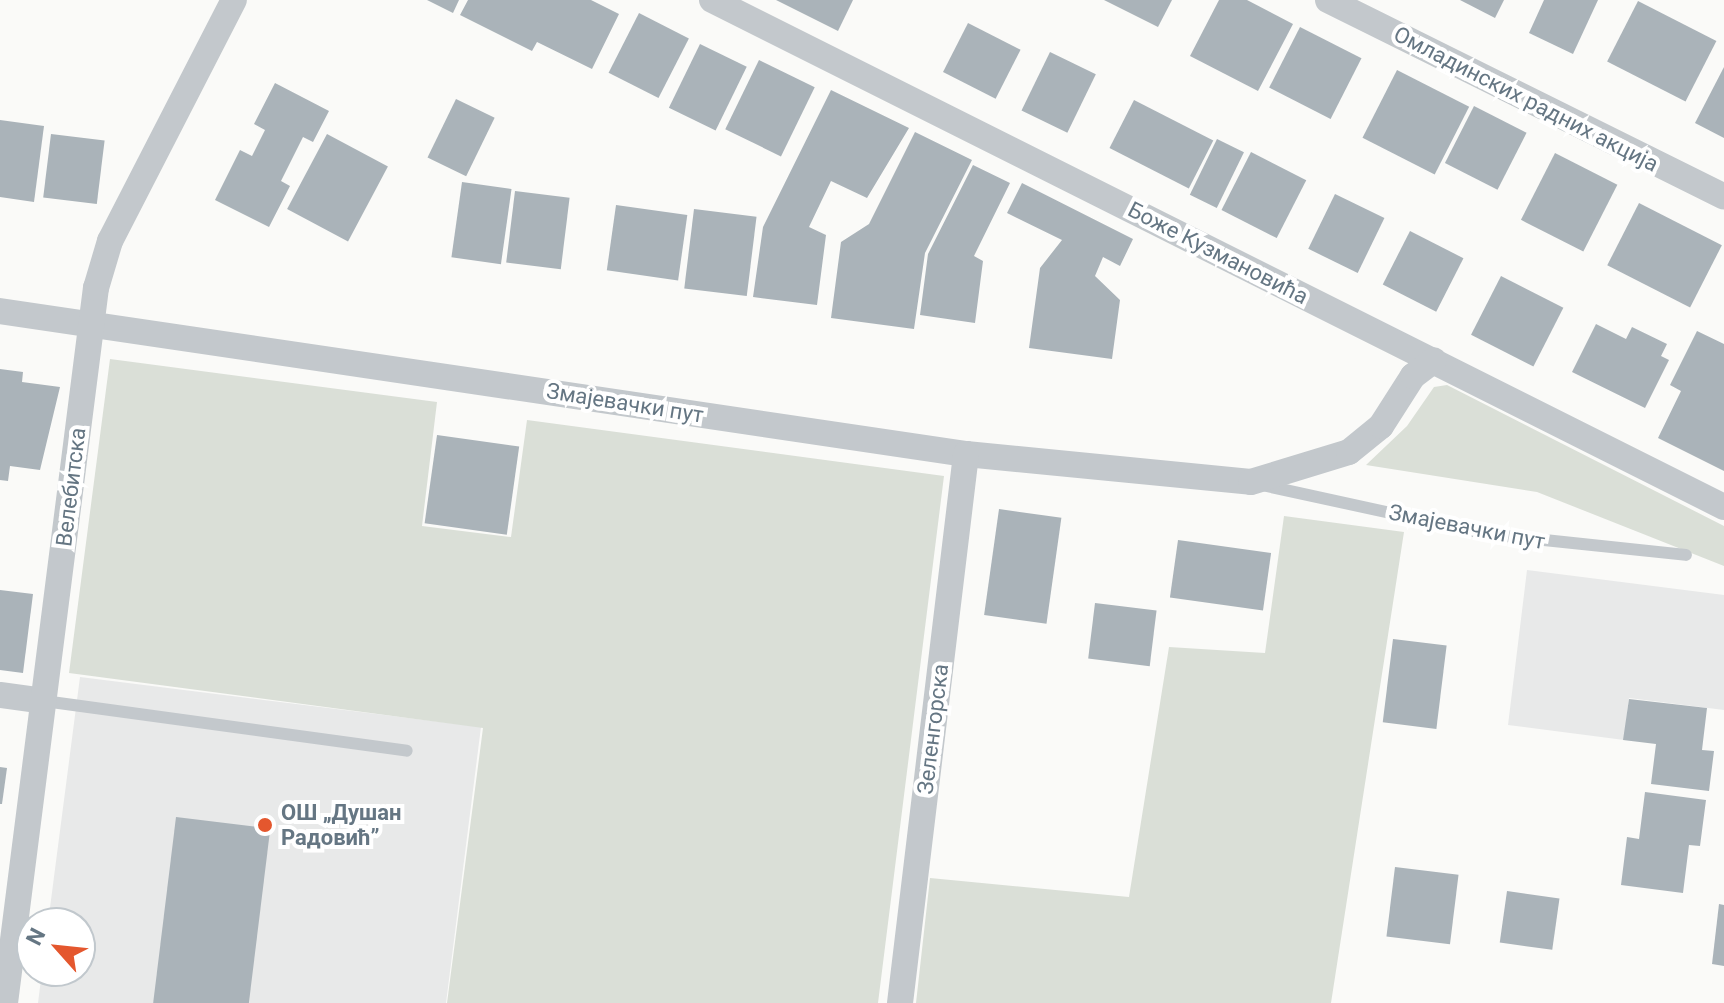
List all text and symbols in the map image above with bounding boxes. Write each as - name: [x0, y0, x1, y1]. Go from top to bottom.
- street label: Омладинских радних акција: [1389, 21, 1663, 177]
- street label: Боже Кузмановића: [1124, 196, 1312, 310]
- street label: Змајевачки пут: [545, 378, 705, 428]
- street label: Велебитска: [51, 426, 91, 548]
- street label: Змајевачки пут: [1387, 499, 1547, 555]
- street label: Зеленгорска: [912, 662, 954, 796]
- place label: ОШ „Душан Радовић”: [281, 799, 401, 850]
- marker: ОШ „Душан Радовић”: [256, 816, 274, 834]
- north arrow: [16, 907, 96, 987]
- text: N: [21, 924, 51, 949]

